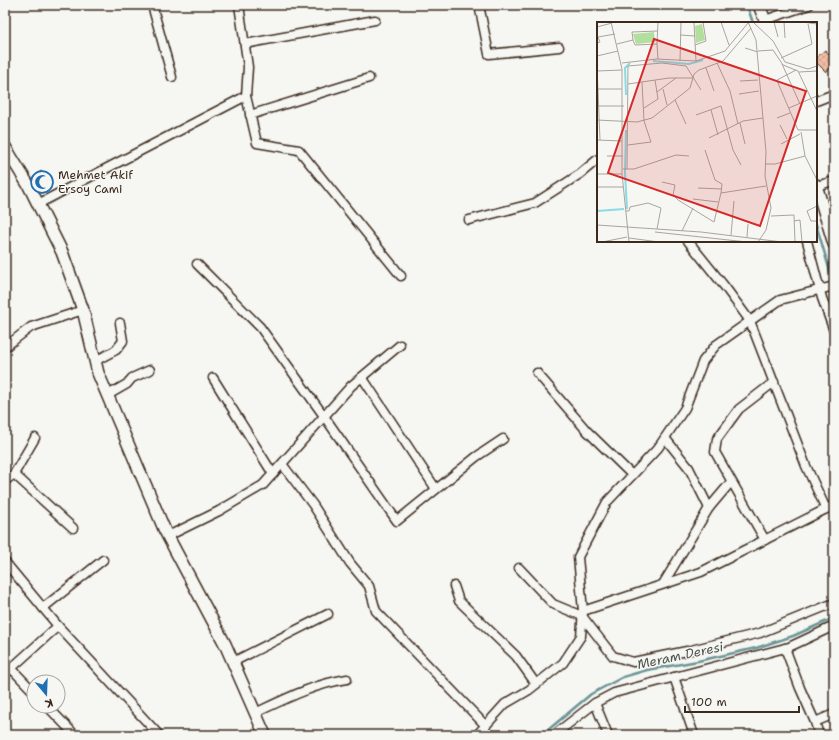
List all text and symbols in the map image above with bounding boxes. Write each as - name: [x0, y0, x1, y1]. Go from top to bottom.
- inset map: [597, 22, 817, 242]
- place label: Mehmet Akif Ersoy Cami: [58, 167, 133, 197]
- mosque icon: Mehmet Akif Ersoy Cami: [29, 169, 55, 195]
- water label: Meram Deresi: [636, 638, 725, 673]
- north arrow: [26, 674, 66, 714]
- scale bar: [685, 688, 799, 714]
- text: 100 m: [691, 694, 727, 710]
- text: K: [43, 695, 55, 711]

